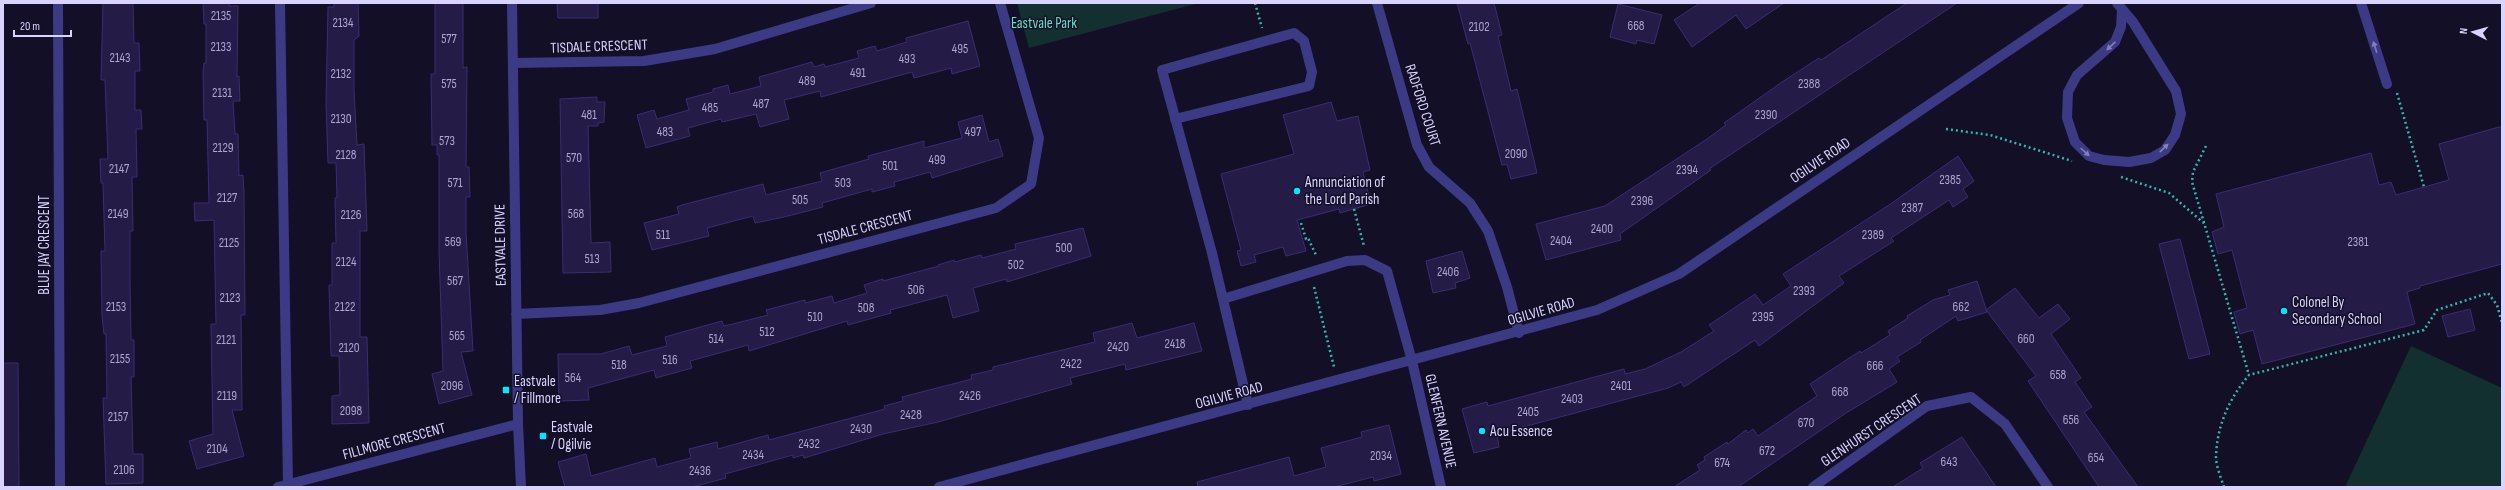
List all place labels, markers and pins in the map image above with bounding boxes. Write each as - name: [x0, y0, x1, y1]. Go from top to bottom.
- place label: Annunciation of the Lord Parish: [1304, 173, 1385, 209]
- marker: Annunciation of the Lord Parish: [1292, 186, 1302, 196]
- place label: Colonel By Secondary School: [2292, 293, 2382, 329]
- marker: Colonel By Secondary School: [2279, 306, 2289, 316]
- place label: Eastvale / Fillmore: [514, 372, 561, 408]
- marker: Eastvale / Fillmore: [501, 385, 511, 395]
- place label: Eastvale / Ogilvie: [551, 418, 593, 454]
- place label: Acu Essence: [1489, 422, 1553, 441]
- marker: Acu Essence: [1477, 426, 1487, 436]
- marker: Eastvale / Ogilvie: [538, 431, 548, 441]

